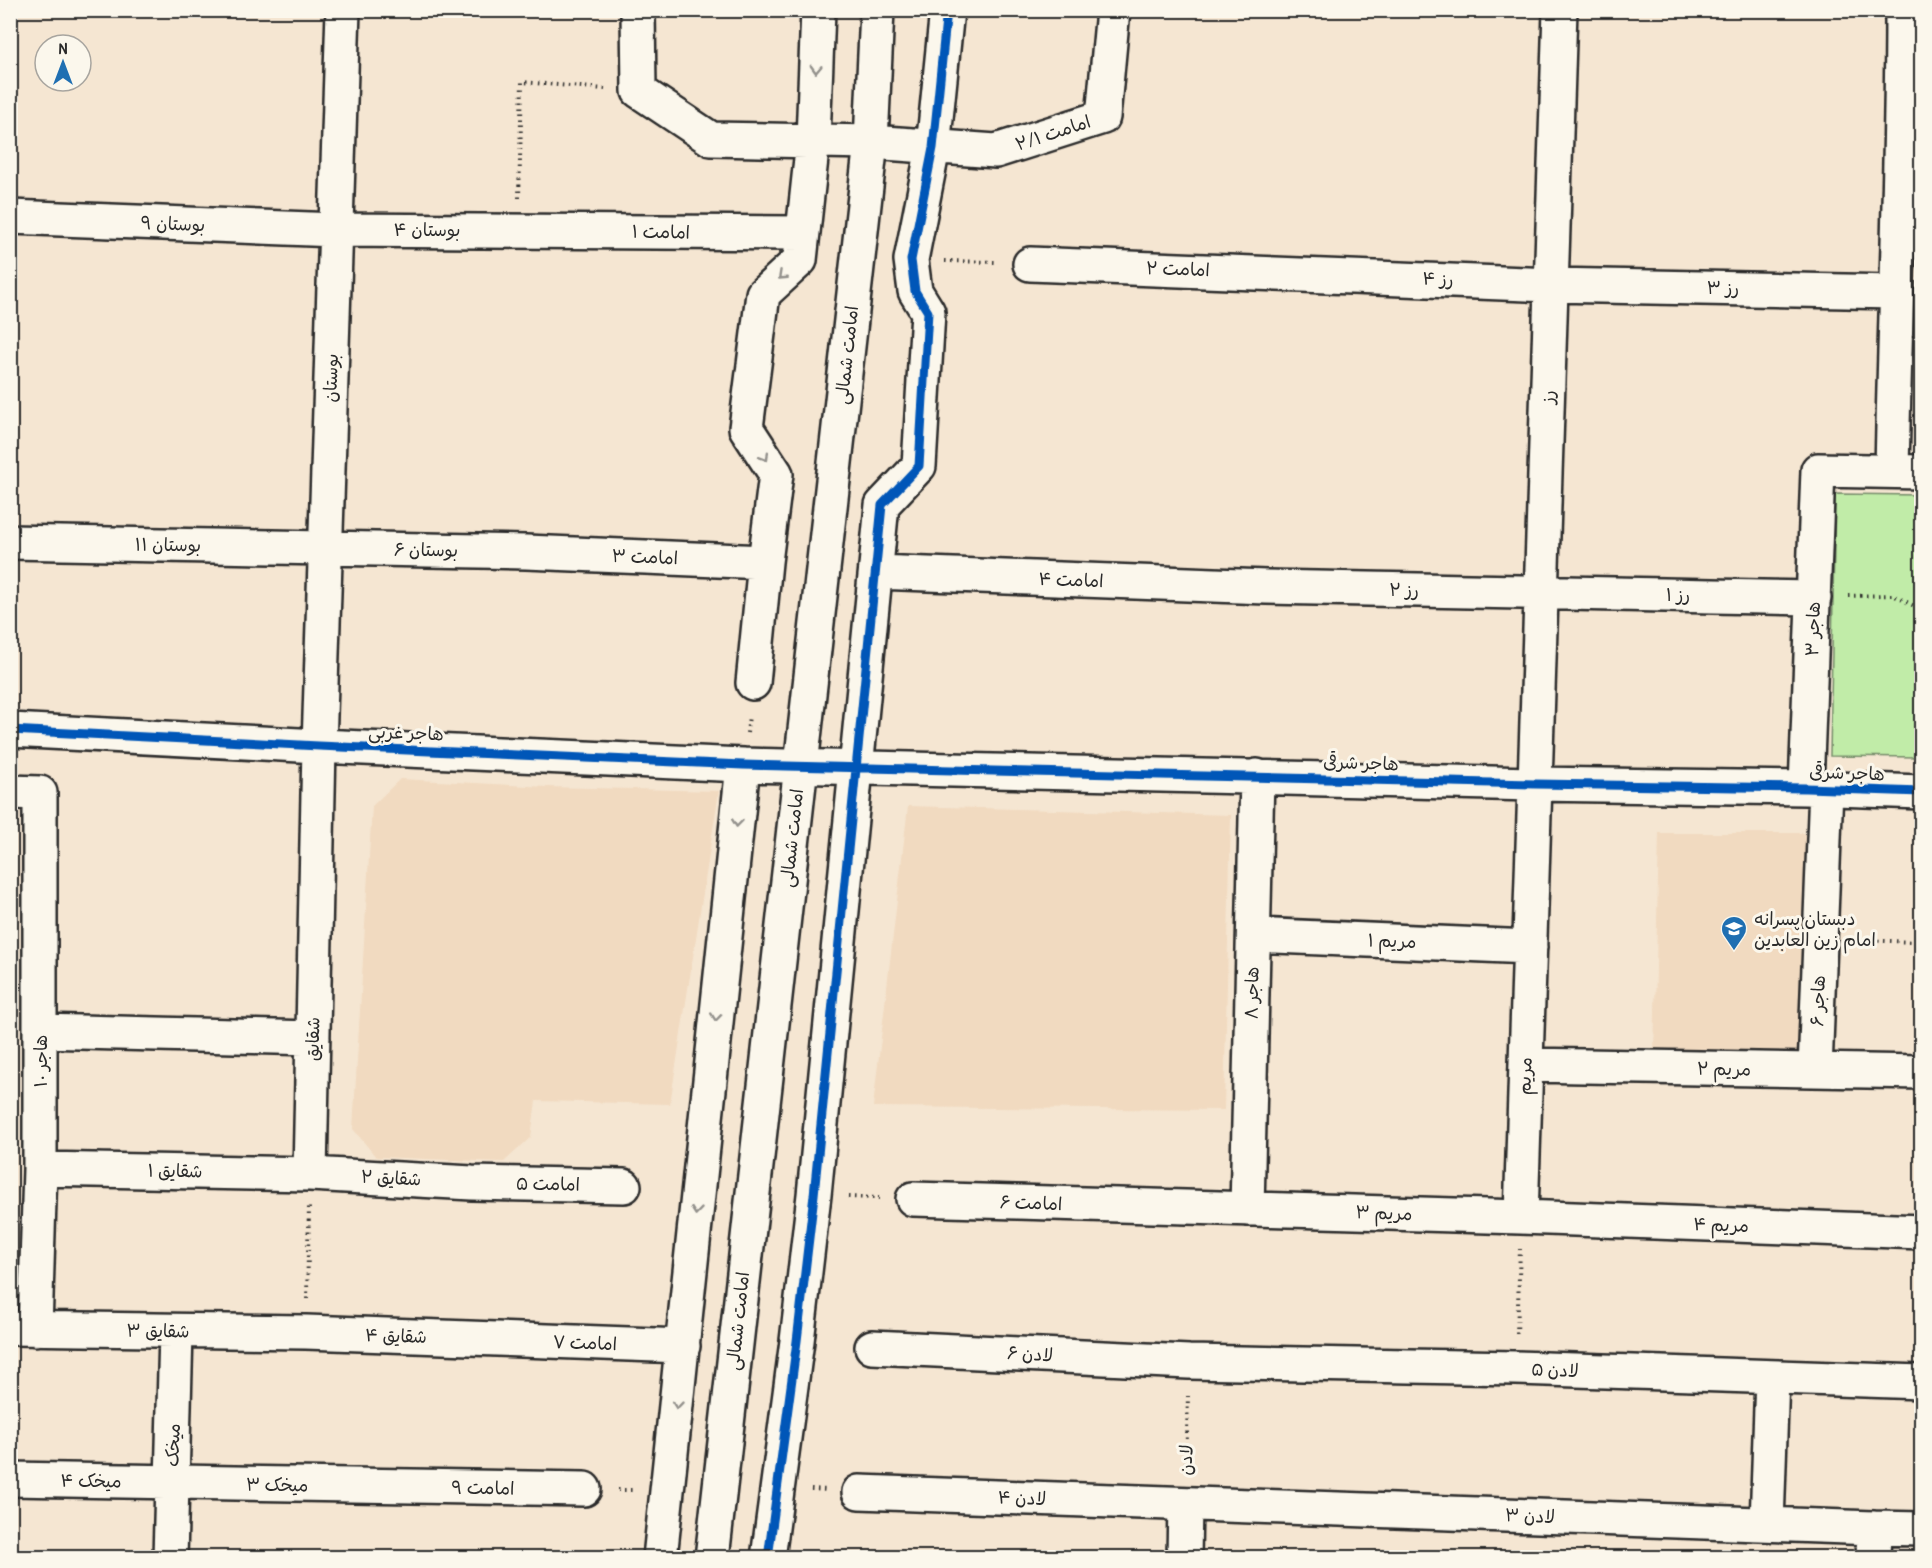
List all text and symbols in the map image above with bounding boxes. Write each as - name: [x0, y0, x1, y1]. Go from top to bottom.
- north arrow: [33, 33, 93, 93]
- text: N: [59, 37, 68, 59]
- one-way arrow: [809, 64, 822, 73]
- street label: امامت ۲/۱: [1012, 109, 1094, 156]
- street label: بوستان ۹: [140, 210, 206, 237]
- street label: بوستان ۴: [394, 217, 460, 242]
- street label: امامت ۱: [632, 218, 690, 245]
- street label: امامت ۲: [1146, 255, 1210, 282]
- street label: رز ۴: [1422, 265, 1454, 292]
- one-way arrow: [779, 269, 790, 280]
- street label: رز ۳: [1706, 275, 1740, 300]
- street label: امامت شمالی: [829, 304, 864, 406]
- street label: بوستان: [317, 353, 344, 403]
- street label: رز: [1535, 390, 1560, 406]
- one-way arrow: [758, 450, 769, 461]
- street label: بوستان ۱۱: [135, 531, 201, 558]
- street label: بوستان ۶: [394, 536, 458, 563]
- street label: امامت ۳: [611, 543, 679, 570]
- street label: امامت ۴: [1038, 566, 1104, 593]
- street label: رز ۲: [1389, 577, 1419, 602]
- street label: رز ۱: [1666, 582, 1690, 607]
- street label: هاجر ۳: [1799, 601, 1826, 657]
- street label: هاجر غربی: [368, 719, 444, 746]
- street label: هاجر شرقی: [1323, 749, 1399, 776]
- street label: هاجر شرقی: [1809, 759, 1885, 786]
- street label: امامت شمالی: [774, 787, 809, 889]
- one-way arrow: [731, 818, 744, 827]
- place label: دبستان پسرانه امام زین العابدین: [1754, 906, 1876, 954]
- school or university icon: دبستان پسرانه امام زین العابدین: [1719, 914, 1749, 952]
- street label: مریم ۱: [1367, 927, 1417, 956]
- street label: هاجر ۸: [1239, 966, 1264, 1020]
- street label: هاجر ۶: [1804, 975, 1831, 1027]
- one-way arrow: [710, 1012, 723, 1021]
- street label: شقایق: [300, 1017, 325, 1061]
- street label: هاجر ۱۰: [28, 1035, 53, 1087]
- street label: مریم ۲: [1697, 1056, 1751, 1083]
- street label: مریم: [1511, 1057, 1540, 1096]
- street label: شقایق ۱: [147, 1158, 203, 1183]
- street label: شقایق ۲: [360, 1163, 422, 1192]
- street label: امامت ۵: [516, 1170, 580, 1197]
- street label: امامت ۶: [999, 1189, 1063, 1216]
- street label: مریم ۳: [1355, 1199, 1413, 1228]
- one-way arrow: [690, 1206, 703, 1215]
- street label: مریم ۴: [1693, 1211, 1749, 1240]
- street label: امامت شمالی: [720, 1270, 755, 1372]
- street label: شقایق ۳: [126, 1317, 190, 1344]
- street label: شقایق ۴: [365, 1322, 427, 1349]
- street label: امامت ۷: [552, 1329, 618, 1356]
- street label: لادن ۶: [1006, 1340, 1054, 1367]
- street label: لادن ۵: [1531, 1356, 1579, 1383]
- one-way arrow: [671, 1400, 684, 1409]
- street label: میخک: [159, 1423, 186, 1467]
- street label: لادن: [1172, 1444, 1199, 1476]
- street label: میخک ۴: [60, 1467, 122, 1494]
- street label: میخک ۳: [246, 1471, 308, 1498]
- street label: امامت ۹: [451, 1474, 515, 1501]
- street label: لادن ۴: [997, 1484, 1047, 1511]
- street label: لادن ۳: [1505, 1502, 1555, 1529]

